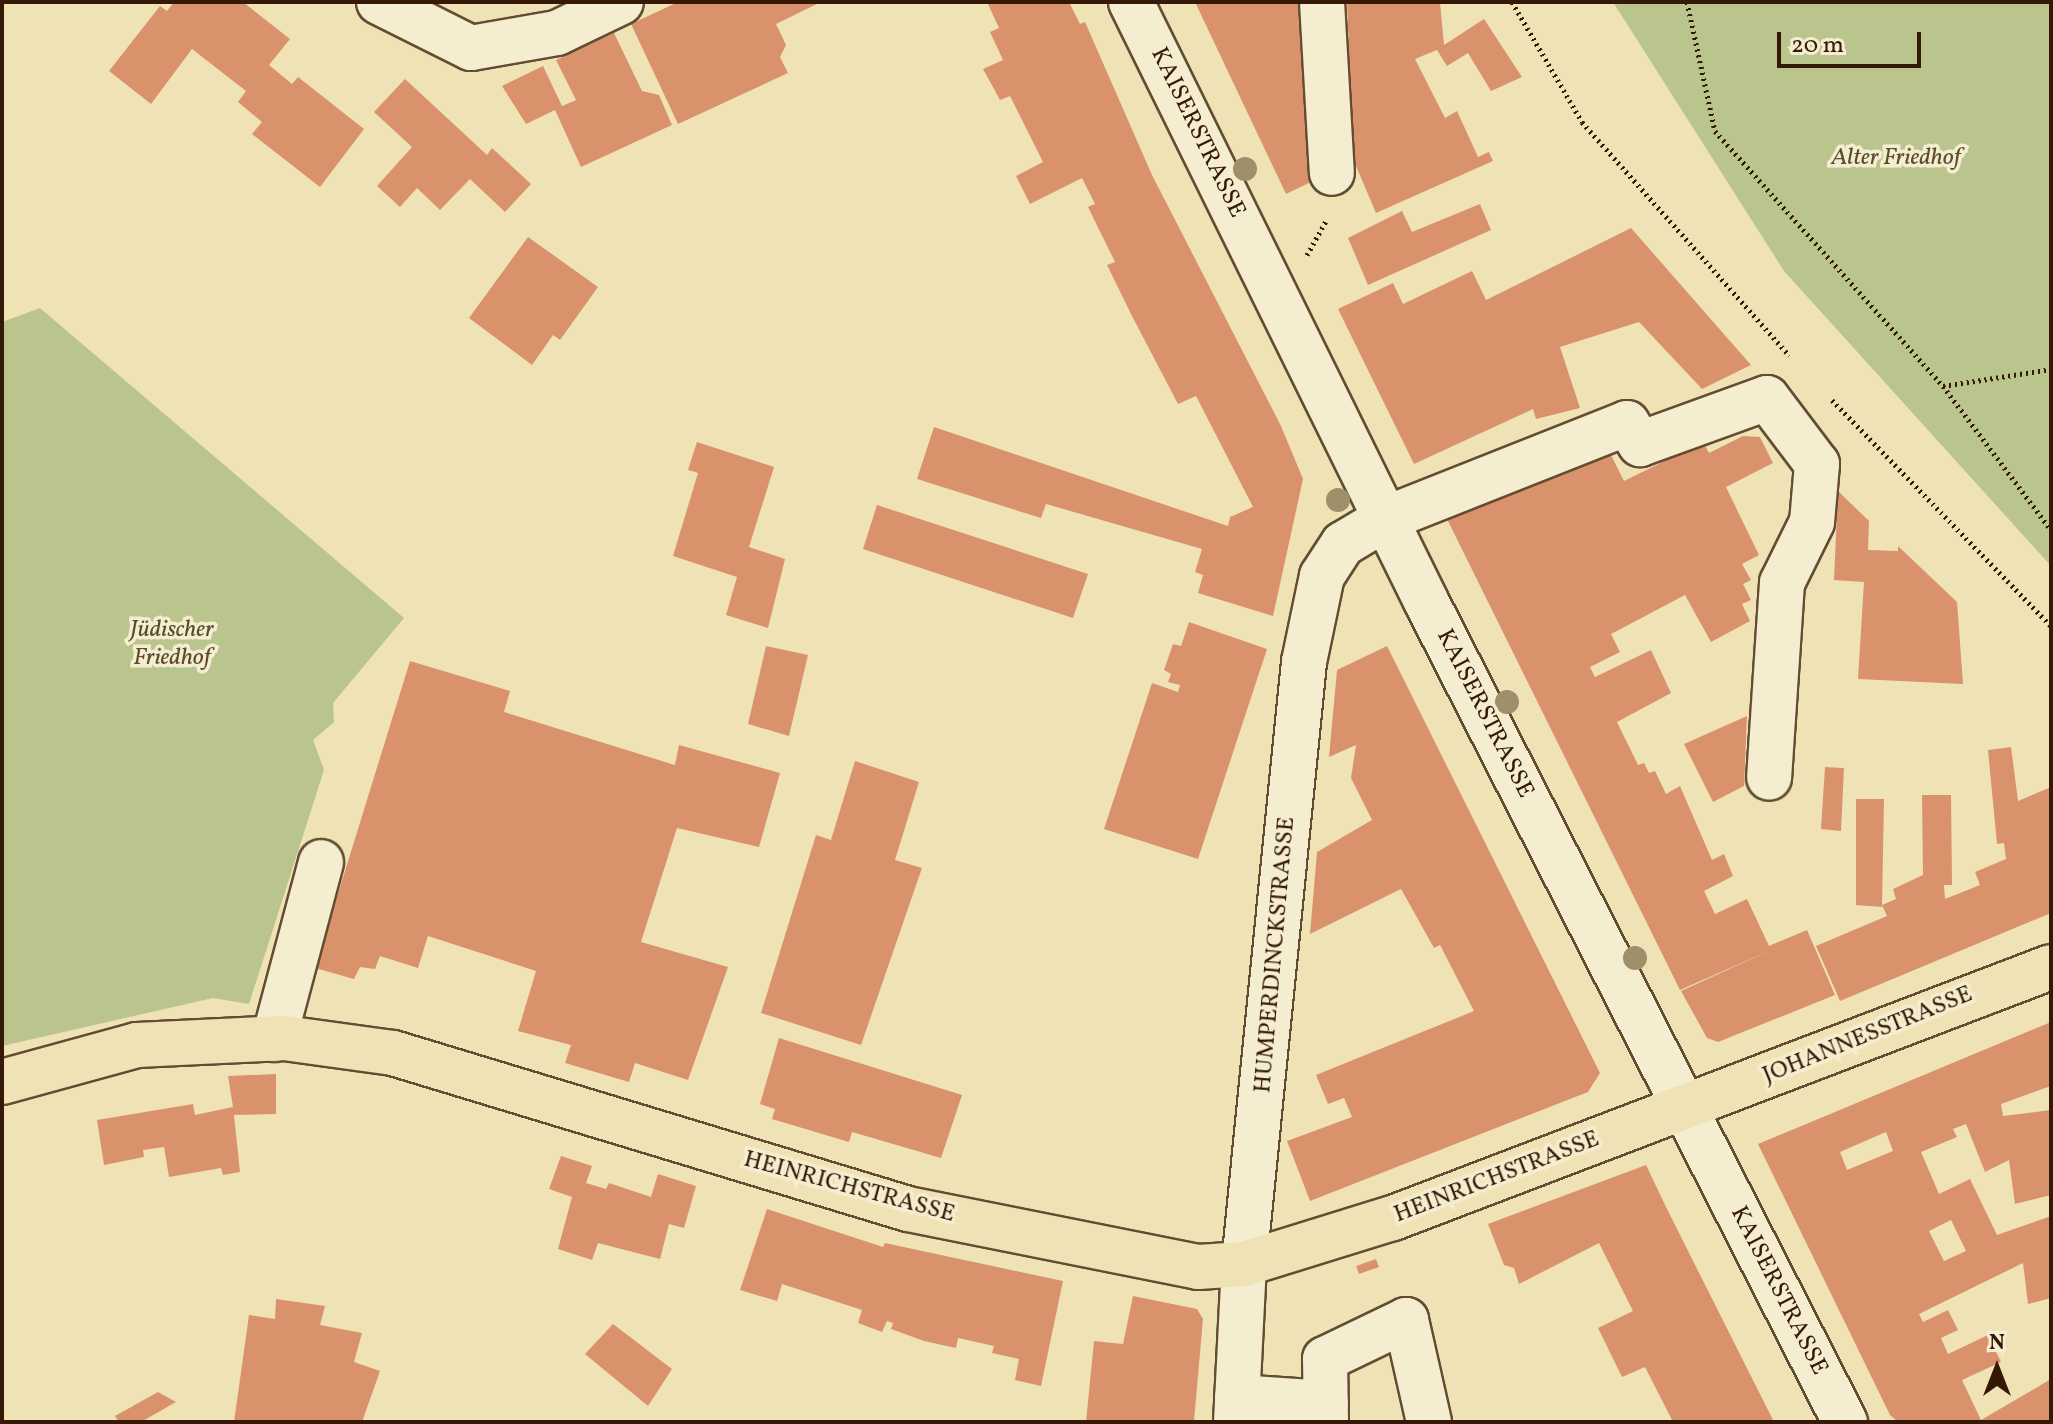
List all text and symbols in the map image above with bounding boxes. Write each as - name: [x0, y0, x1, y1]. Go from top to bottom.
- scale bar: [1781, 16, 1925, 66]
- text: 20 m: [1791, 29, 1844, 63]
- street label: KAISERSTRASSE: [1143, 43, 1251, 223]
- park label: Alter Friedhof: [1831, 145, 1961, 173]
- park label: Jüdischer Friedhof: [130, 617, 214, 673]
- street label: KAISERSTRASSE: [1429, 625, 1539, 803]
- street label: HUMPERDINCKSTRASSE: [1250, 816, 1302, 1094]
- street label: JOHANNESSTRASSE: [1759, 981, 1977, 1091]
- street label: HEINRICHSTRASSE: [1390, 1126, 1604, 1230]
- street label: HEINRICHSTRASSE: [740, 1146, 958, 1230]
- street label: KAISERSTRASSE: [1723, 1202, 1833, 1380]
- north arrow: [1957, 1328, 2037, 1408]
- text: N: [1989, 1328, 2005, 1359]

